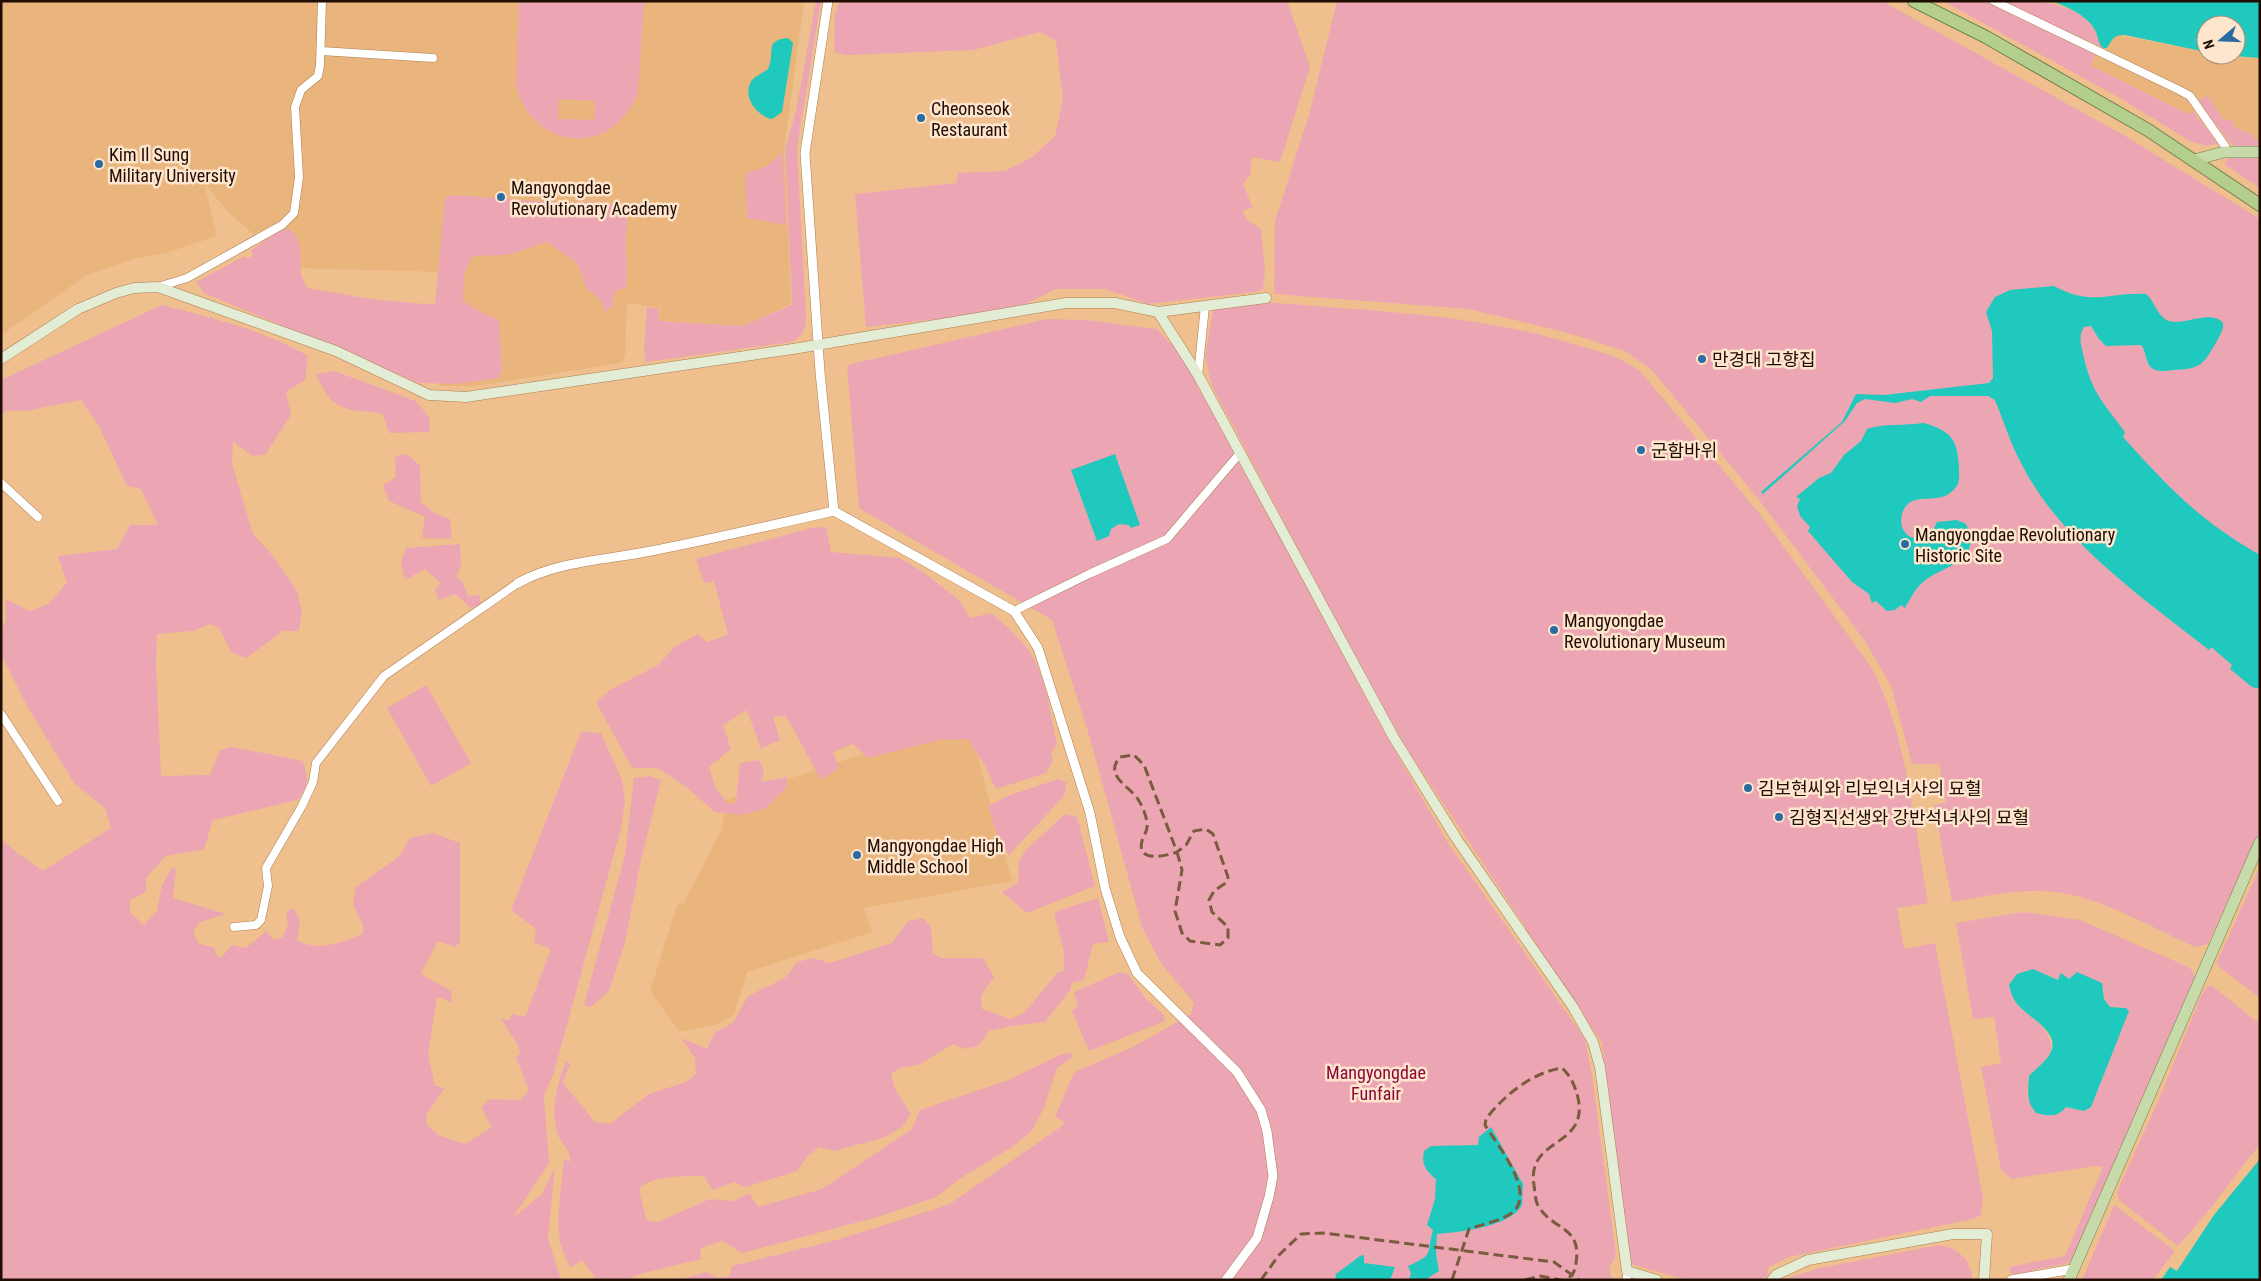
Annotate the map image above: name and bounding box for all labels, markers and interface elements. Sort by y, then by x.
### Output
north arrow [2196,15,2246,65]
text: N [2200,38,2218,51]
place label: Cheonseok Restaurant [931,98,1010,140]
marker: Cheonseok Restaurant [915,112,927,124]
place label: Kim Il Sung Military University [109,144,236,186]
marker: Kim Il Sung Military University [93,158,105,170]
place label: Mangyongdae Revolutionary Academy [511,177,678,219]
marker: Mangyongdae Revolutionary Academy [495,191,507,203]
place label: 만경대 고향집 [1712,349,1816,370]
marker: 만경대 고향집 [1696,353,1708,365]
place label: 군함바위 [1651,440,1717,461]
marker: 군함바위 [1635,444,1647,456]
place label: Mangyongdae Revolutionary Historic Site [1915,524,2116,566]
marker: Mangyongdae Revolutionary Historic Site [1899,538,1911,550]
place label: Mangyongdae Revolutionary Museum [1564,610,1726,652]
marker: Mangyongdae Revolutionary Museum [1548,624,1560,636]
place label: 김보현씨와 리보익녀사의 묘혈 [1758,778,1982,799]
marker: 김보현씨와 리보익녀사의 묘혈 [1742,782,1754,794]
place label: 김형직선생와 강반석녀사의 묘혈 [1789,807,2029,828]
marker: 김형직선생와 강반석녀사의 묘혈 [1773,811,1785,823]
place label: Mangyongdae High Middle School [867,835,1004,877]
marker: Mangyongdae High Middle School [851,849,863,861]
park label: Mangyongdae Funfair [1326,1062,1426,1104]

